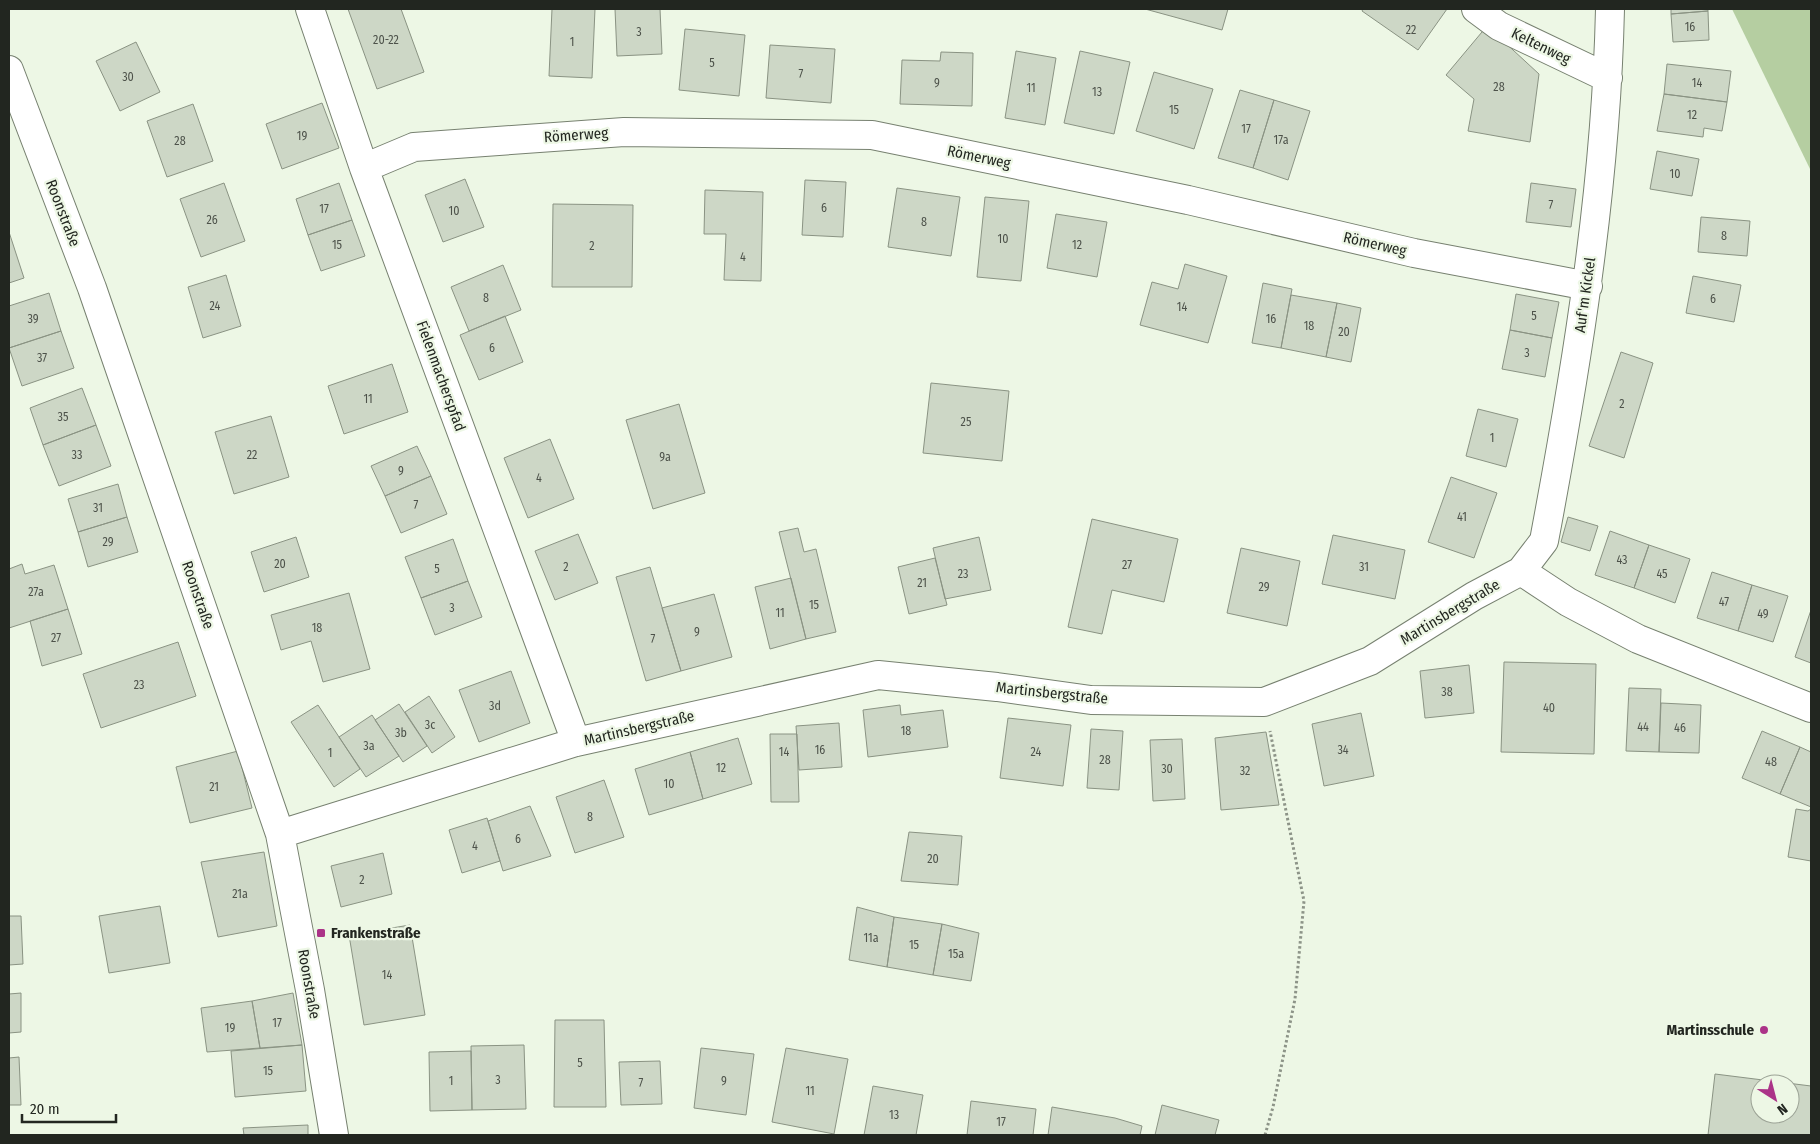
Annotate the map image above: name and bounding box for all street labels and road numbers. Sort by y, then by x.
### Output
street label: Keltenweg [1509,24,1573,68]
street label: Römerweg [543,124,609,146]
street label: Römerweg [946,142,1012,172]
street label: Roonstraße [42,177,84,249]
street label: Römerweg [1342,228,1408,260]
street label: Auf'm Kickel [1571,256,1599,334]
street label: Fielenmacherspfad [413,318,469,434]
street label: Roonstraße [178,559,218,631]
street label: Martinsbergstraße [1397,575,1503,649]
street label: Martinsbergstraße [995,678,1109,708]
street label: Martinsbergstraße [582,707,696,749]
street label: Roonstraße [294,948,324,1020]

